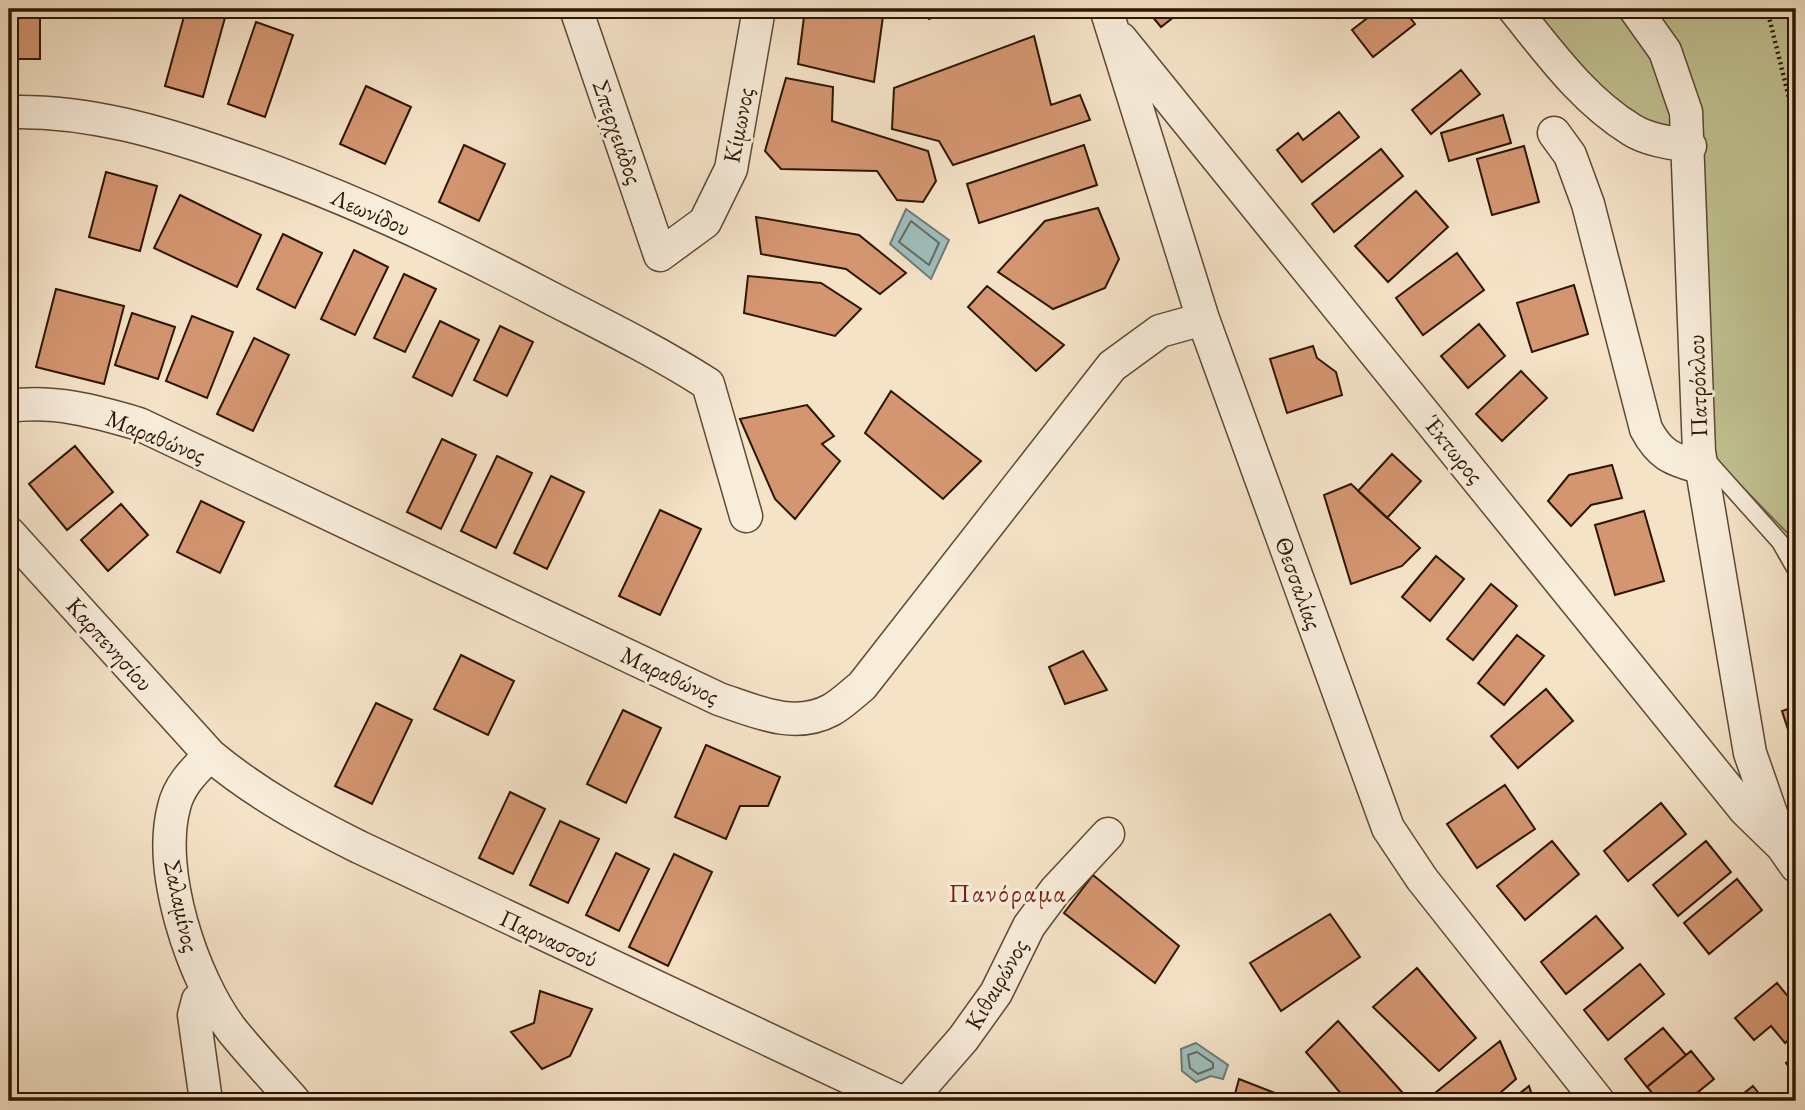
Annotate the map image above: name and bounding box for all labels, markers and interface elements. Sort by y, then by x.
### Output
street label: Σπερχειάδος [586,76,650,188]
street label: Κίμωνος [716,85,760,165]
street label: Λεωνίδου [326,180,415,243]
street label: Πατρόκλου [1680,334,1714,438]
street label: Μαραθώνος [102,402,210,470]
street label: Έκτωρος [1417,408,1491,490]
street label: Θεσσαλίας [1268,532,1330,634]
street label: Καρπενησίου [60,591,160,697]
street label: Μαραθώνος [616,639,724,711]
street label: Σαλαμίνος [157,857,207,955]
district label: Πανόραμα [949,876,1067,910]
street label: Παρνασσού [495,902,603,974]
street label: Κιθαιρώνος [958,933,1034,1035]

